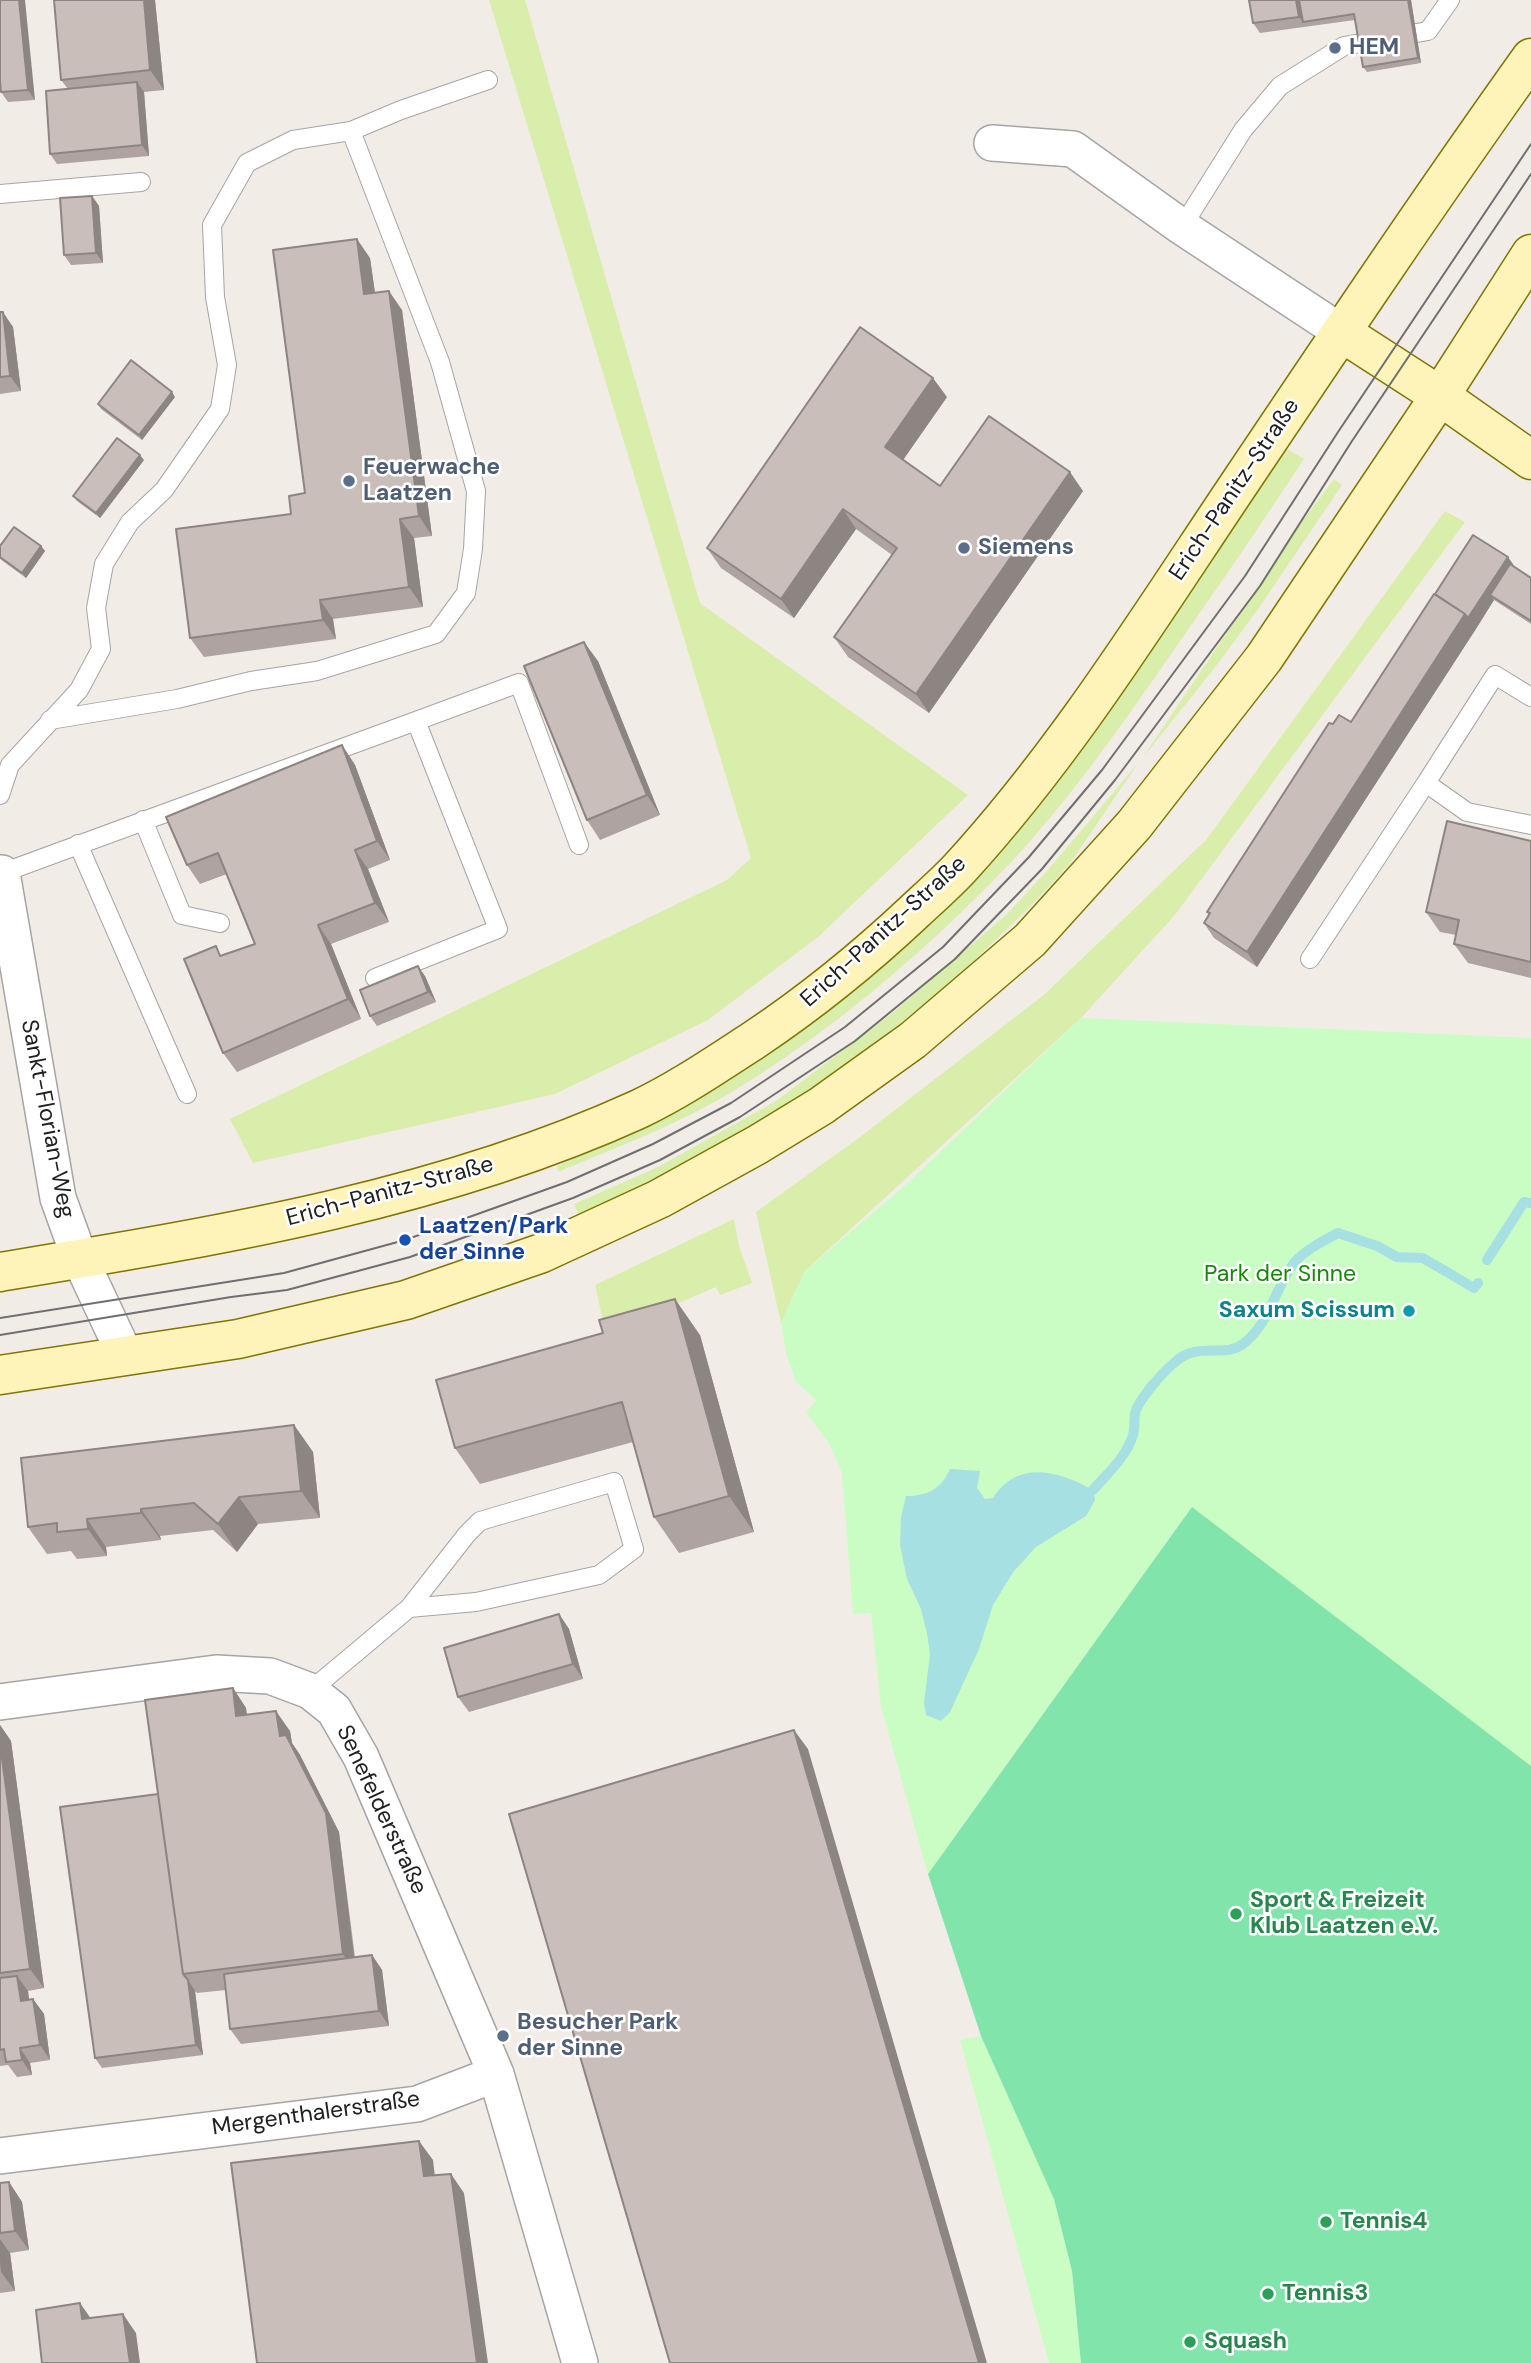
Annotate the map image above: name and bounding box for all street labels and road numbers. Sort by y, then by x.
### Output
street label: Erich-Panitz-Straße [1164,394,1306,586]
street label: Erich-Panitz-Straße [796,850,972,1014]
street label: Sankt-Florian-Weg [14,1018,80,1220]
street label: Erich-Panitz-Straße [283,1151,497,1233]
street label: Senefelderstraße [330,1721,432,1899]
street label: Mergenthalerstraße [210,2086,422,2142]

